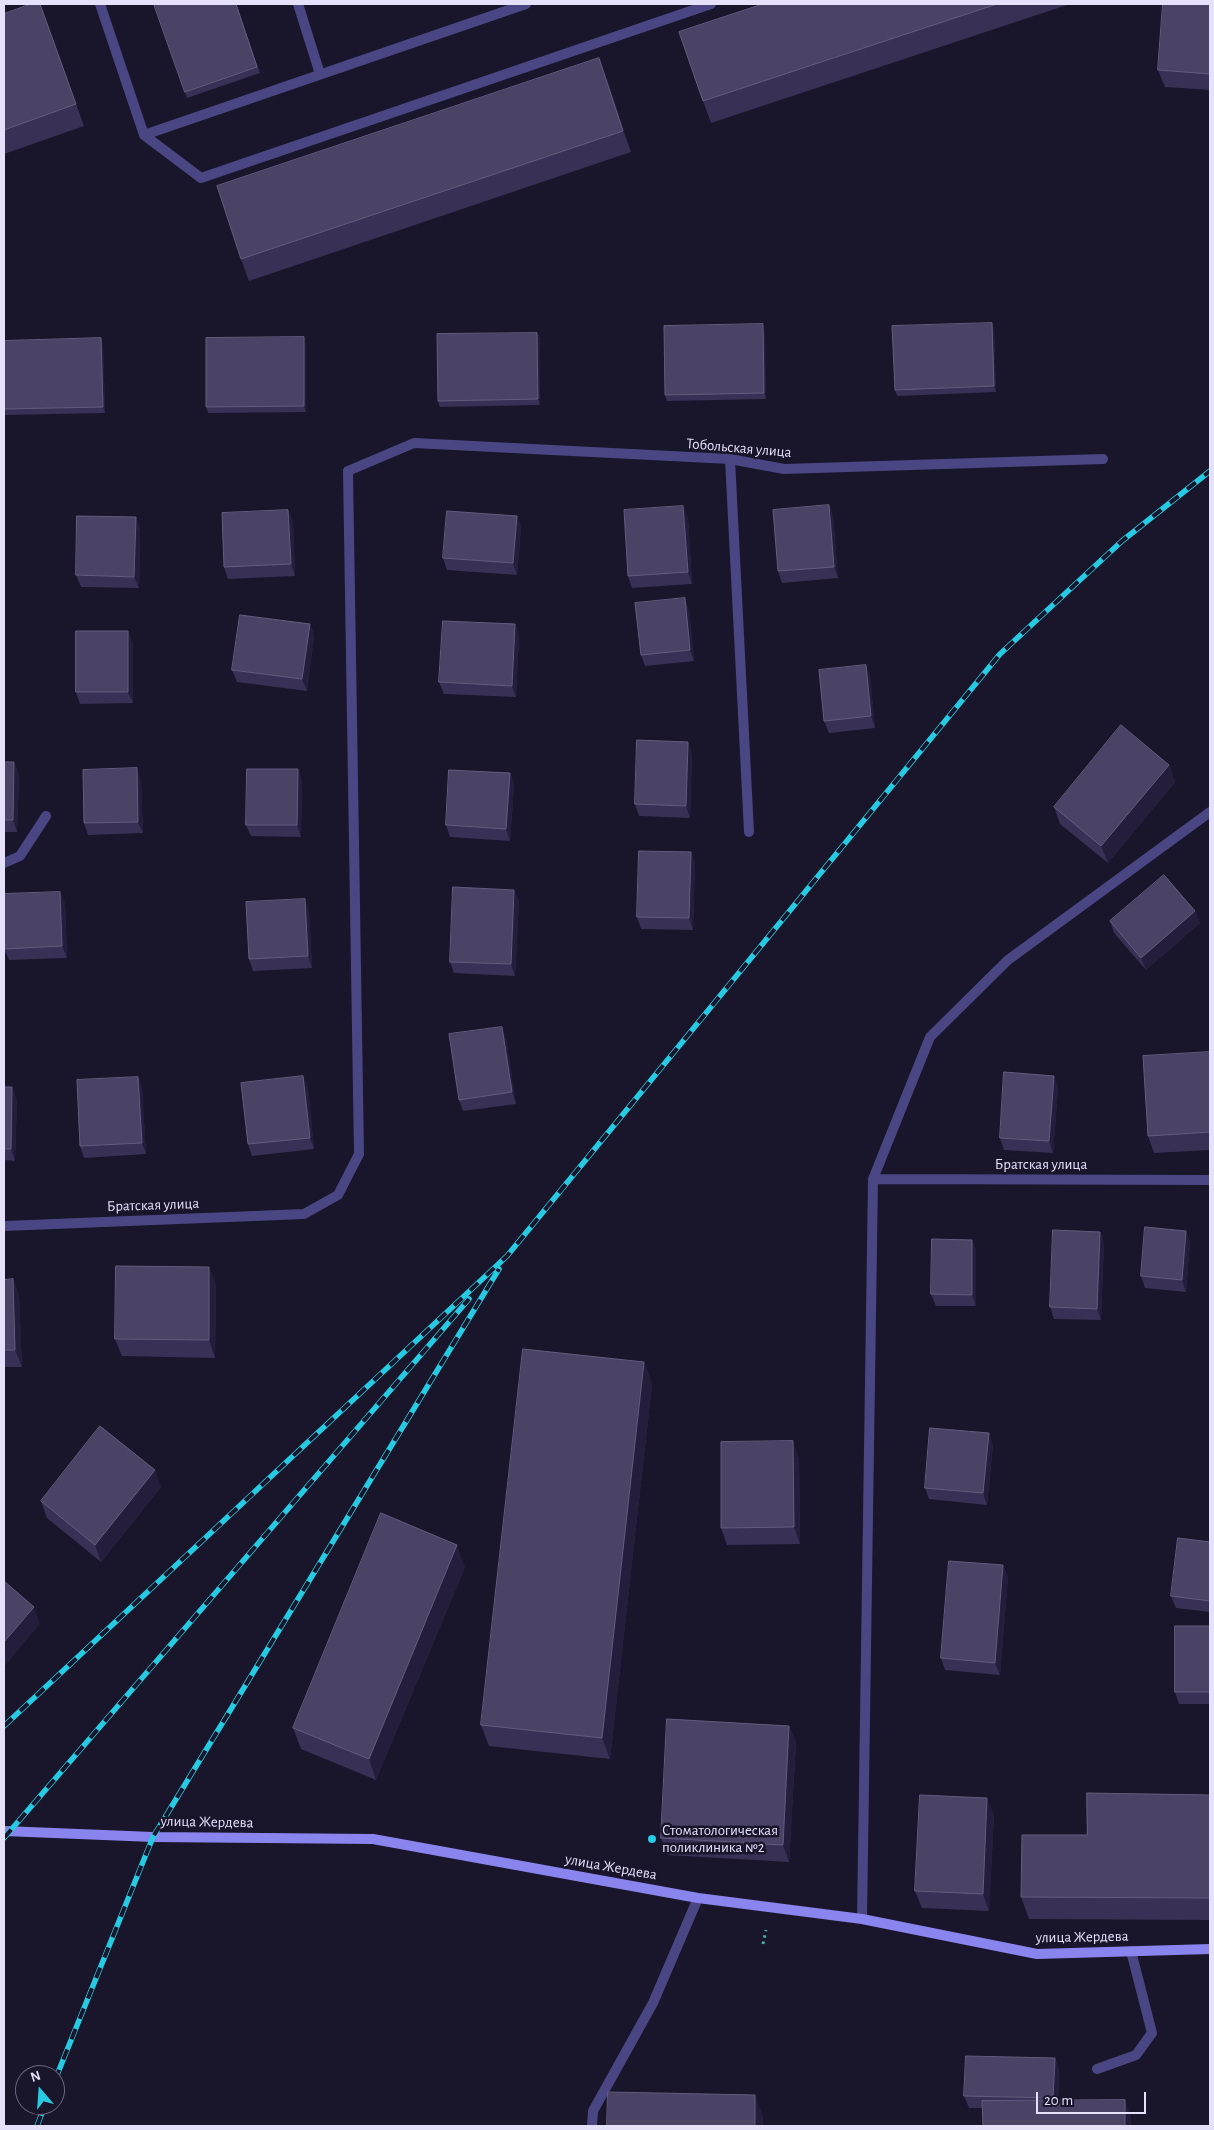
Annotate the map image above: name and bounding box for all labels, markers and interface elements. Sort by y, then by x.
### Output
street label: Тобольская улица [686,434,792,462]
street label: Братская улица [995,1155,1087,1173]
street label: Братская улица [106,1194,200,1216]
street label: улица Жердева [160,1812,254,1832]
place label: Стоматологическая поликлиника №2 [662,1821,778,1856]
marker: Стоматологическая поликлиника №2 [646,1833,658,1845]
street label: улица Жердева [564,1850,658,1884]
street label: улица Жердева [1035,1927,1129,1947]
north arrow [15,2065,65,2115]
text: N [29,2069,42,2085]
scale bar [1039,2082,1149,2114]
text: 20 m [1044,2093,1073,2108]

